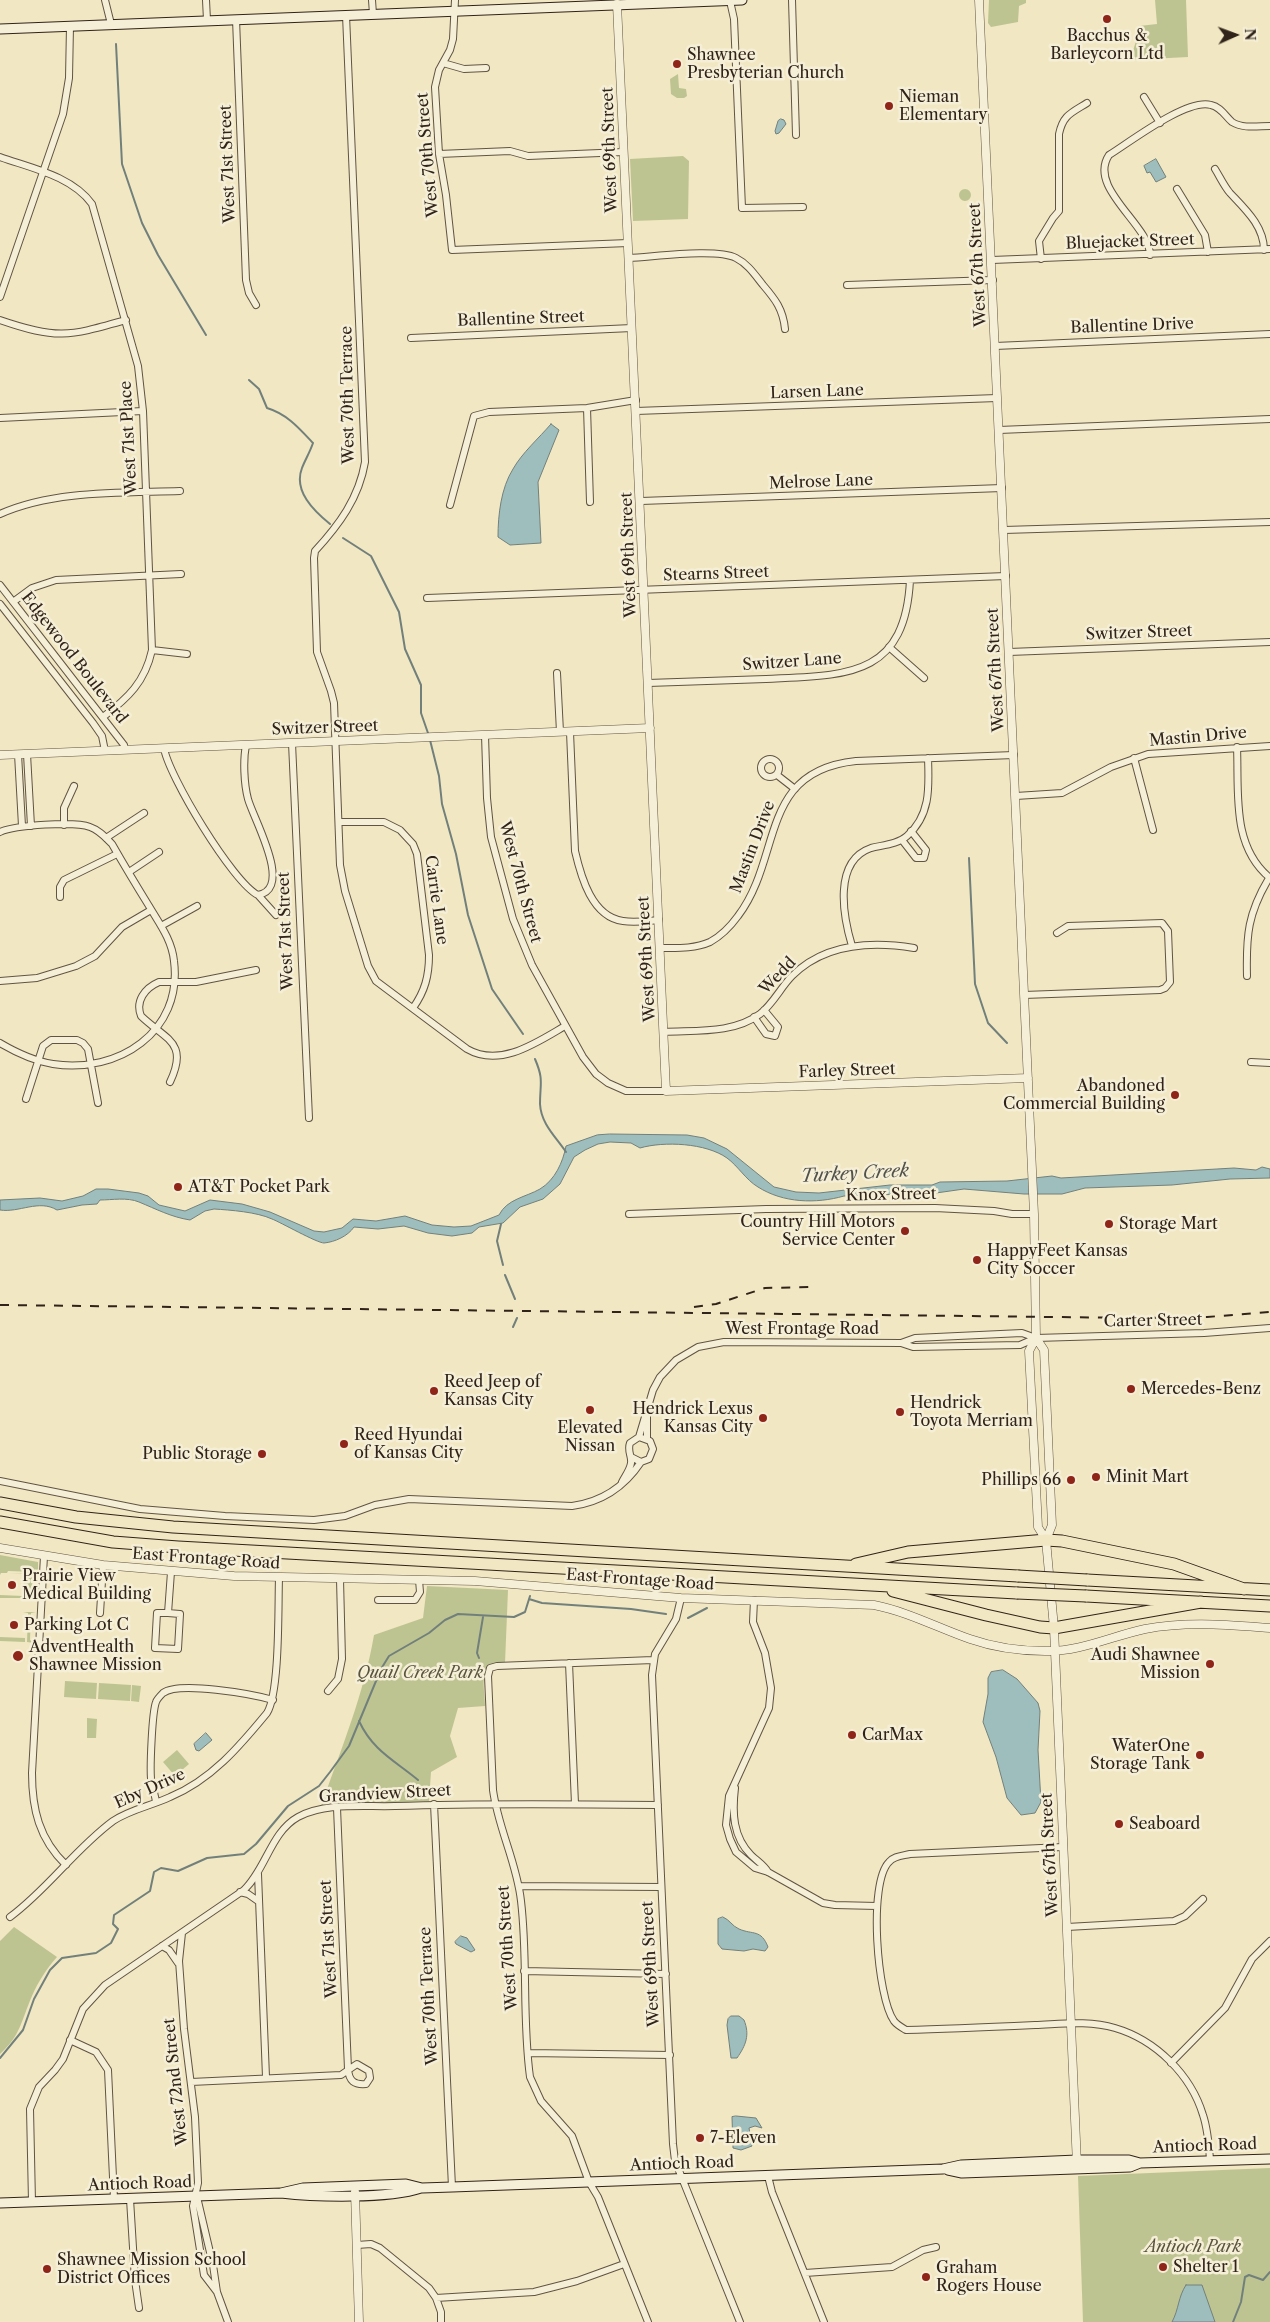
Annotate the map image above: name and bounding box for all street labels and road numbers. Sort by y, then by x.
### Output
street label: West 69th Street [598,87,622,213]
street label: West 70th Street [413,92,443,218]
street label: West 71st Street [216,104,240,224]
street label: West 67th Street [965,202,991,328]
street label: Bluejacket Street [1065,230,1195,254]
street label: Ballentine Street [457,307,585,331]
street label: Ballentine Drive [1070,314,1194,338]
street label: West 70th Terrace [337,326,359,464]
street label: West 71st Place [116,380,142,496]
street label: Larsen Lane [770,381,864,403]
street label: Melrose Lane [769,471,873,493]
street label: West 69th Street [617,492,641,618]
street label: Stearns Street [663,563,769,585]
street label: Edgewood Boulevard [17,588,131,728]
street label: West 67th Street [983,607,1009,733]
street label: Switzer Street [1085,622,1193,644]
street label: Switzer Lane [742,649,842,675]
street label: Switzer Street [271,717,379,739]
street label: Mastin Drive [1148,723,1248,751]
street label: Mastin Drive [727,798,779,896]
street label: West 70th Street [495,819,545,945]
street label: Carrie Lane [420,854,452,946]
street label: West 71st Street [274,871,298,991]
street label: West 69th Street [634,896,660,1022]
street label: Wedd [756,953,800,999]
street label: Farley Street [798,1060,896,1082]
street label: Knox Street [845,1185,937,1205]
street label: Carter Street [1104,1311,1202,1331]
street label: West Frontage Road [725,1319,879,1339]
street label: East Frontage Road [131,1544,281,1574]
street label: East Frontage Road [565,1565,715,1595]
street label: Eby Drive [112,1765,188,1813]
street label: Grandview Street [318,1781,452,1807]
street label: West 67th Street [1037,1792,1063,1918]
street label: West 71st Street [316,1879,342,1999]
street label: West 70th Street [494,1885,522,2011]
street label: West 69th Street [638,1901,664,2027]
street label: West 70th Terrace [416,1926,442,2066]
street label: West 72nd Street [160,2017,192,2147]
street label: Antioch Road [1152,2135,1258,2157]
street label: Antioch Road [629,2153,735,2175]
street label: Antioch Road [87,2173,193,2195]

